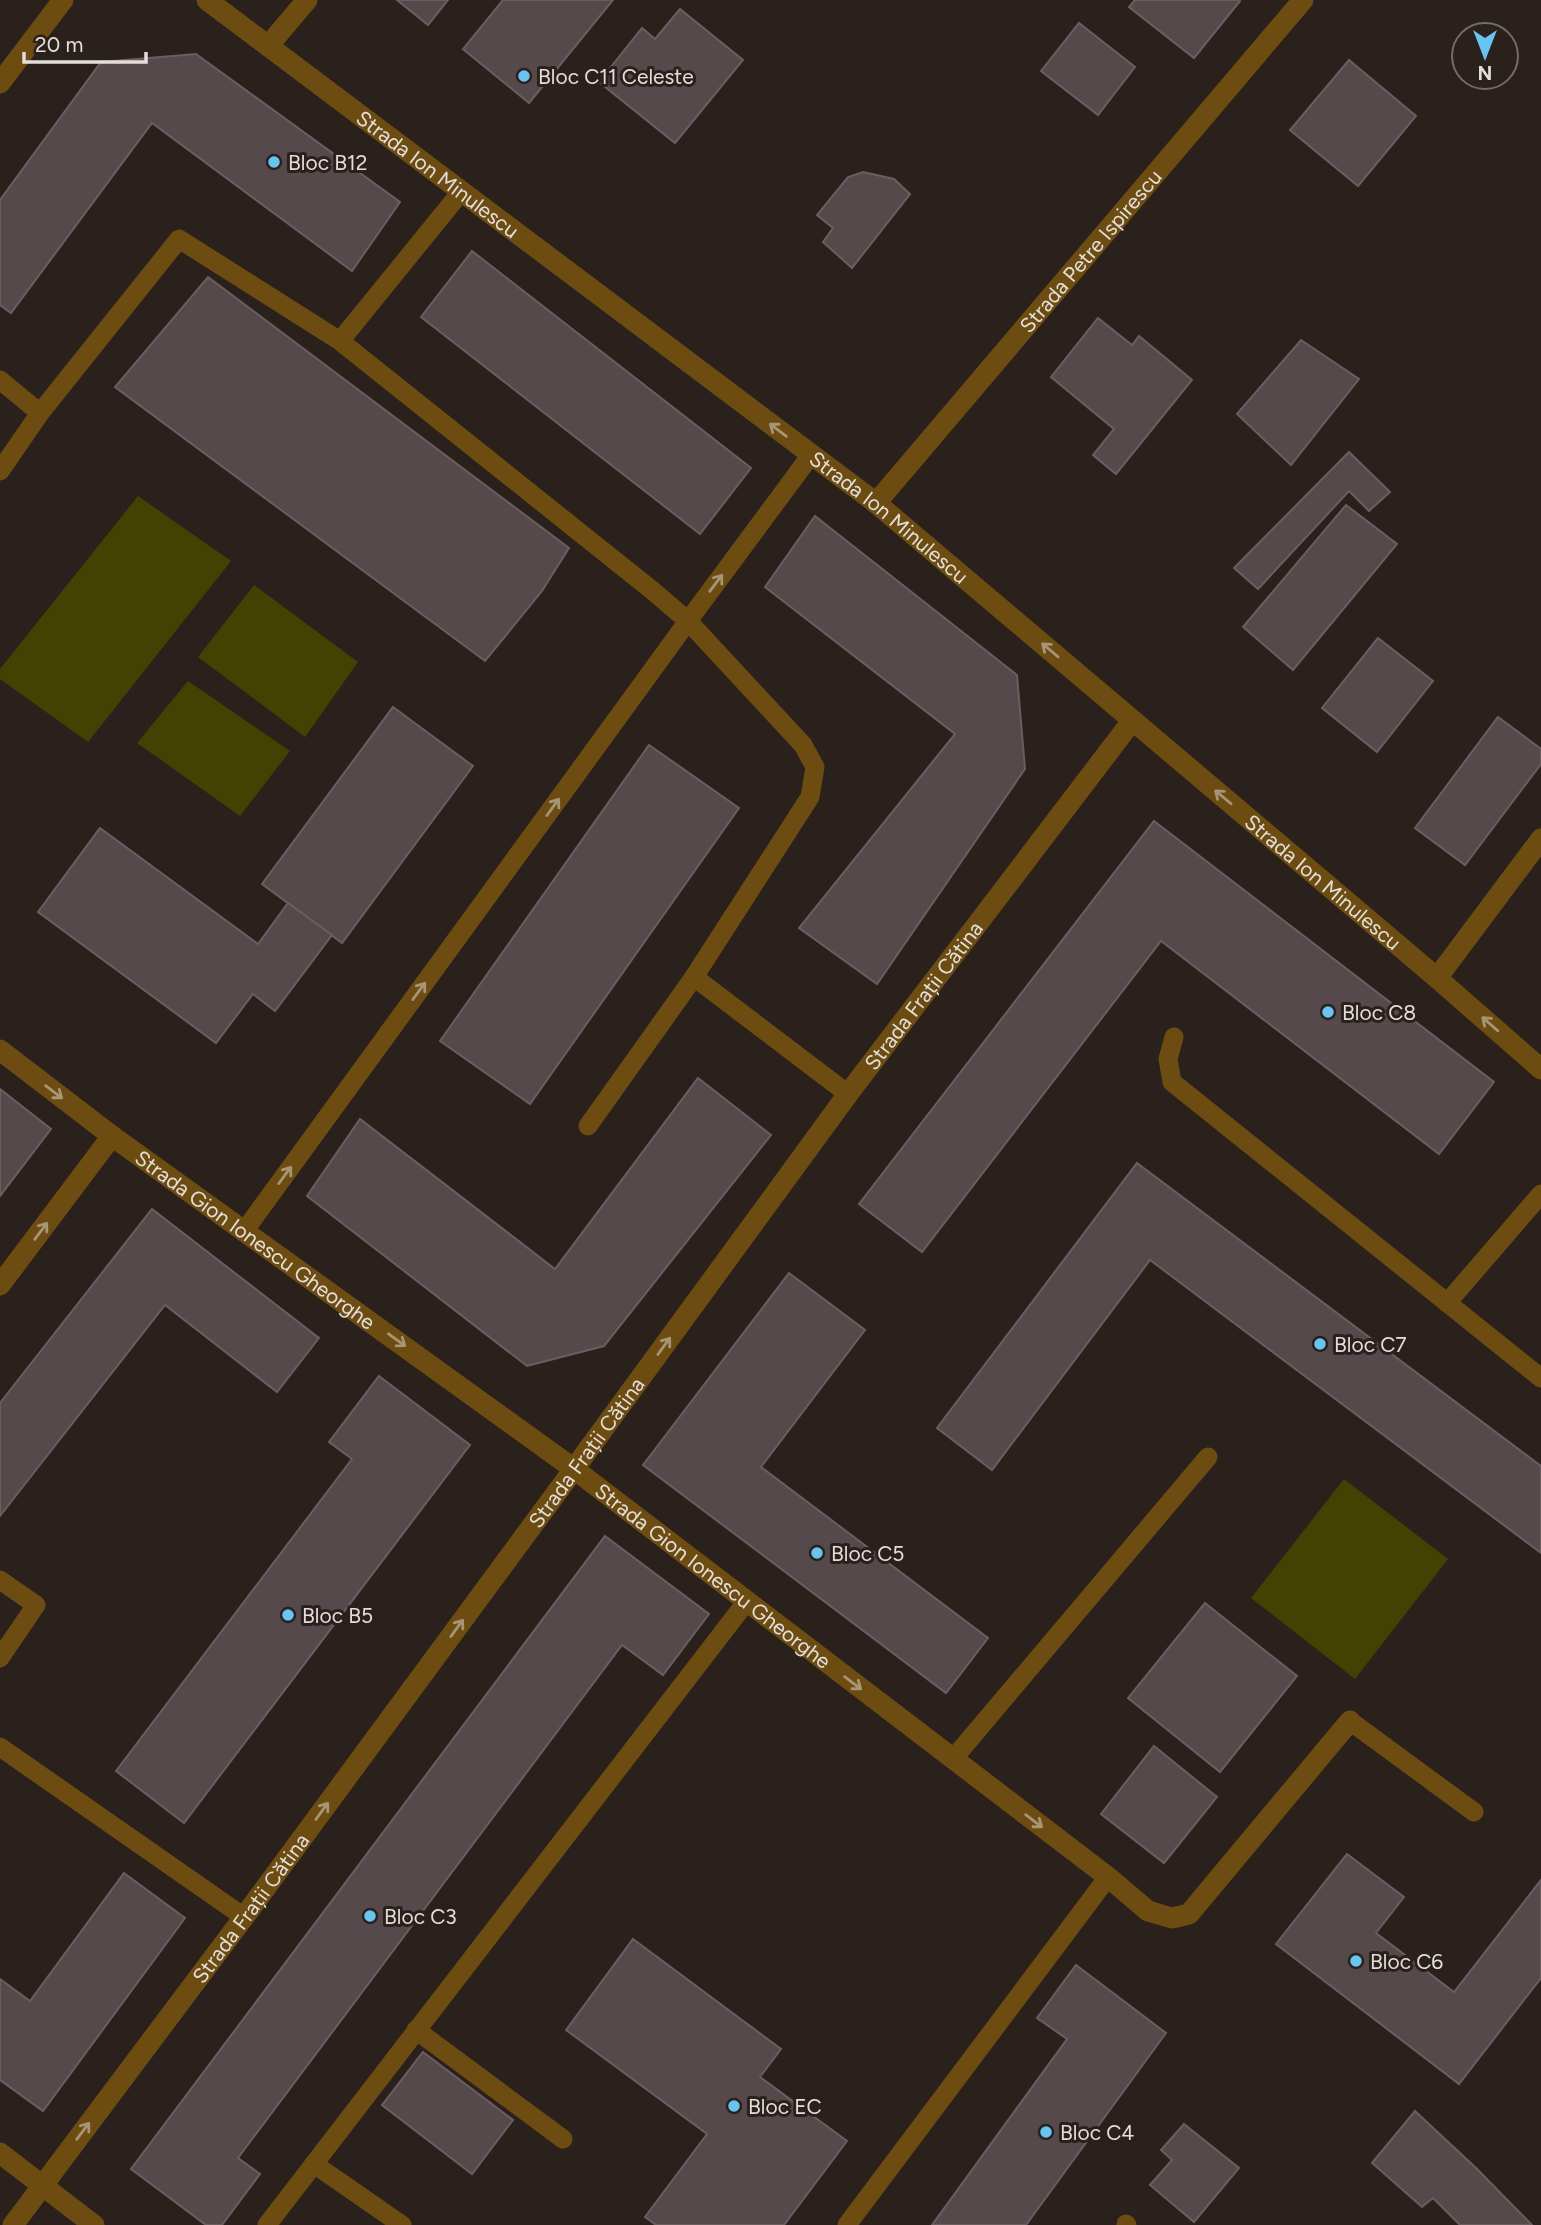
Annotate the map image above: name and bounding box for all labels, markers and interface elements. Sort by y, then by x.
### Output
scale bar [24,21,147,65]
north arrow [1450,21,1520,91]
text: 20 m [35,32,83,57]
text: N [1478,61,1492,84]
place label: Bloc C11 Celeste [538,64,694,89]
marker: Bloc C11 Celeste [516,68,532,84]
street label: Strada Ion Minulescu [352,105,524,243]
place label: Bloc B12 [288,150,367,175]
marker: Bloc B12 [266,154,282,170]
street label: Strada Petre Ispirescu [1014,164,1166,337]
one-way arrow [769,422,788,437]
street label: Strada Ion Minulescu [805,445,974,588]
one-way arrow [708,575,723,593]
one-way arrow [1041,642,1059,658]
one-way arrow [1215,790,1233,805]
one-way arrow [545,798,560,817]
street label: Strada Ion Minulescu [1240,809,1406,955]
street label: Strada Frații Cătina [859,916,988,1074]
one-way arrow [411,981,426,1000]
place label: Bloc C8 [1342,1000,1416,1025]
marker: Bloc C8 [1320,1004,1336,1020]
one-way arrow [1481,1016,1499,1032]
one-way arrow [45,1084,63,1099]
street label: Strada Gion Ionescu Gheorghe [130,1144,380,1334]
one-way arrow [277,1165,292,1184]
one-way arrow [34,1222,48,1241]
place label: Bloc C7 [1334,1332,1407,1357]
one-way arrow [387,1333,406,1347]
marker: Bloc C7 [1312,1336,1328,1352]
one-way arrow [657,1337,671,1356]
street label: Strada Frații Cătina [523,1372,649,1532]
street label: Strada Gion Ionescu Gheorghe [590,1477,836,1673]
place label: Bloc C5 [831,1541,904,1566]
marker: Bloc C5 [809,1545,825,1561]
place label: Bloc B5 [302,1603,373,1628]
marker: Bloc B5 [280,1607,296,1623]
one-way arrow [449,1619,464,1638]
one-way arrow [844,1675,862,1690]
one-way arrow [314,1803,329,1821]
one-way arrow [1024,1813,1043,1828]
street label: Strada Frații Cătina [187,1828,314,1988]
place label: Bloc C3 [384,1904,457,1929]
marker: Bloc C3 [362,1908,378,1924]
place label: Bloc C6 [1370,1949,1443,1974]
marker: Bloc C6 [1348,1953,1364,1969]
place label: Bloc EC [748,2094,822,2119]
marker: Bloc EC [726,2098,742,2114]
place label: Bloc C4 [1060,2120,1134,2145]
one-way arrow [75,2122,90,2141]
marker: Bloc C4 [1038,2124,1054,2140]

